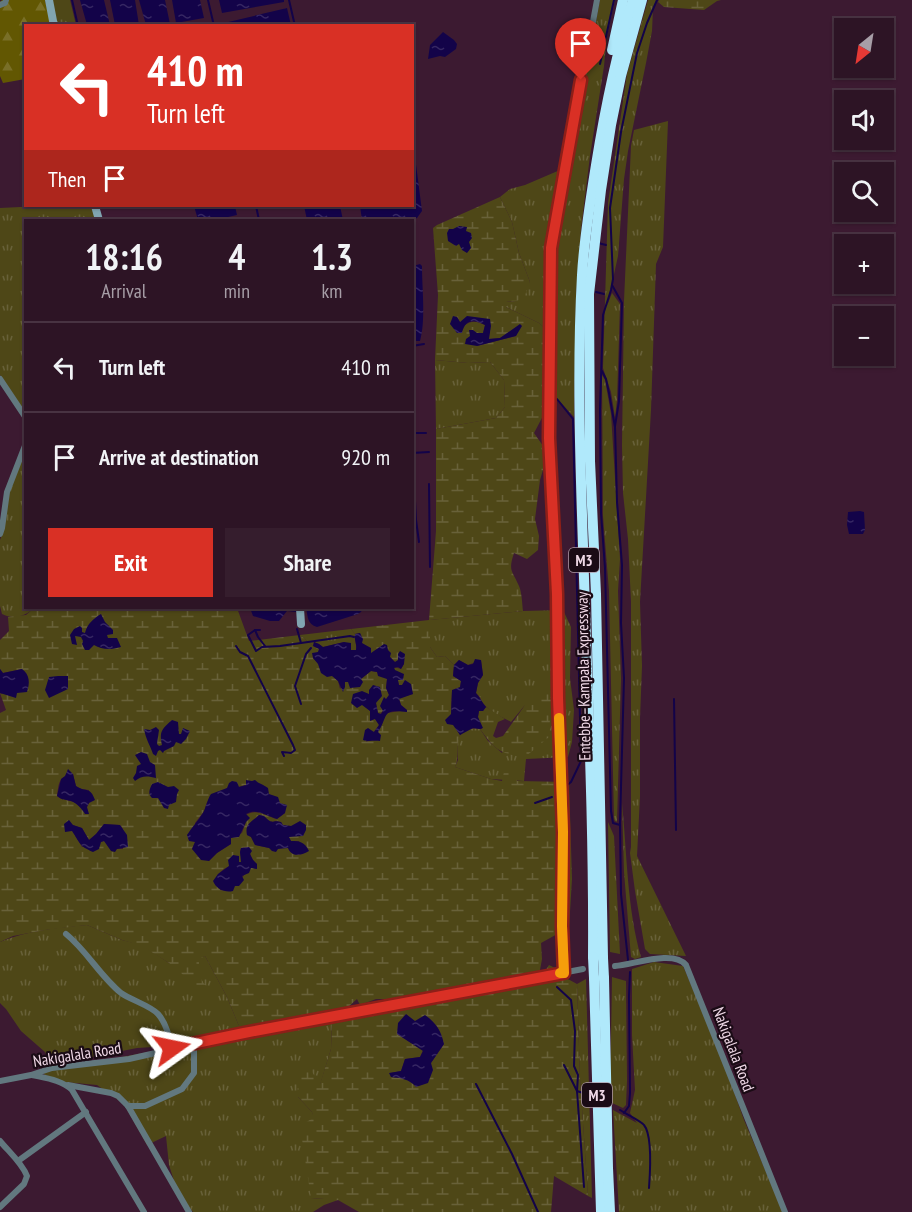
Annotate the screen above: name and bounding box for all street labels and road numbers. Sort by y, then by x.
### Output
road number: M3 [569,548,599,572]
street label: Entebbe–Kampala Expressway [572,591,594,761]
street label: Nakigalala Road [709,1004,759,1094]
street label: Nakigalala Road [32,1037,123,1071]
road number: M3 [582,1083,612,1107]

